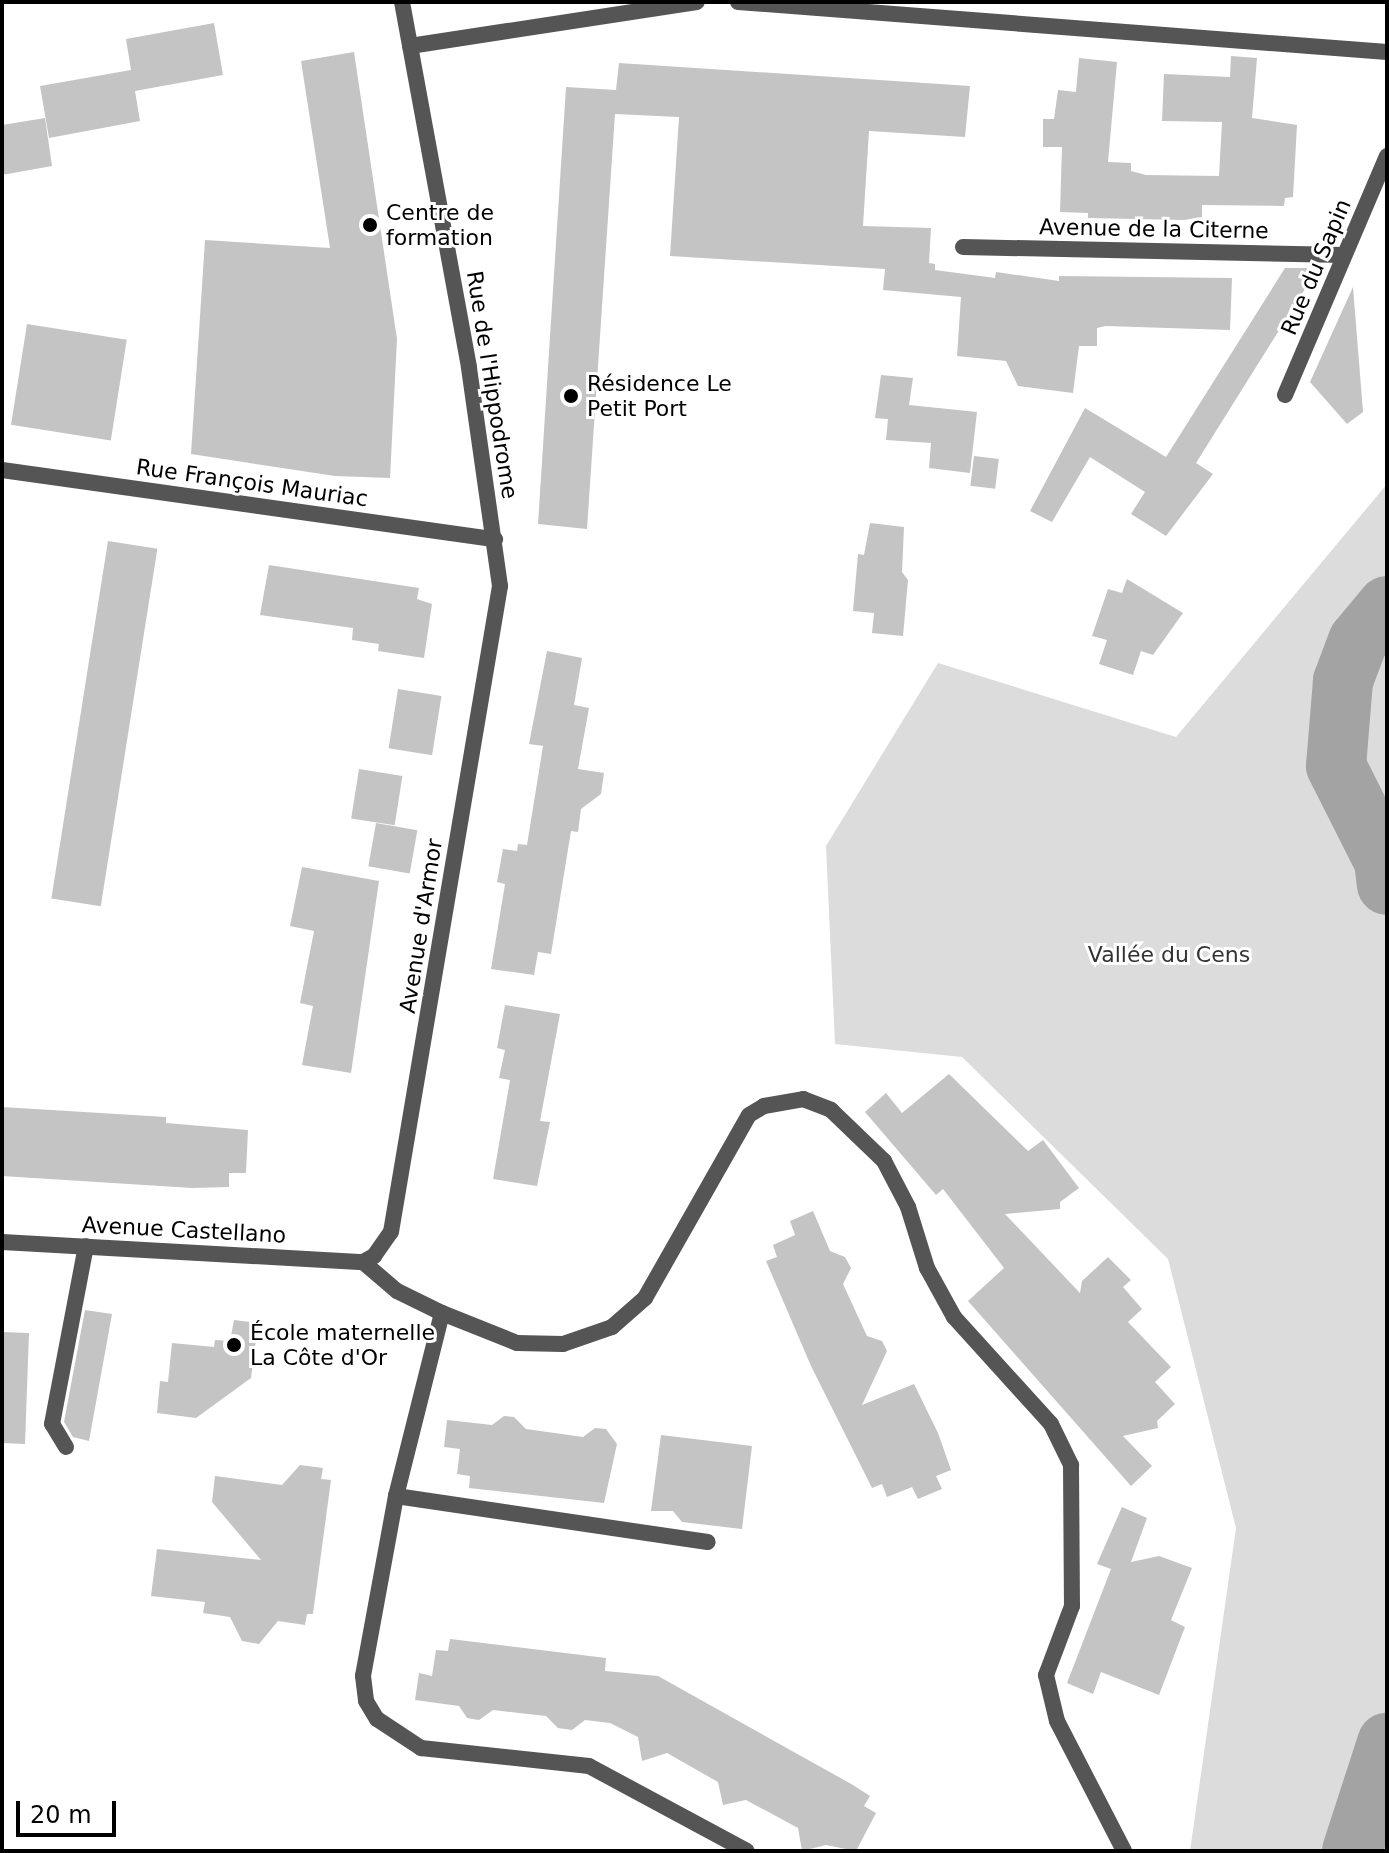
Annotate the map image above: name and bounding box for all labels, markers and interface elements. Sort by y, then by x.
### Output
street label: Rue du Sapin [1275,195,1357,339]
place label: Centre de formation [386,199,494,250]
street label: Avenue de la Citerne [1039,214,1269,244]
marker: Centre de formation [361,216,379,234]
street label: Rue de l'Hippodrome [461,269,523,501]
place label: Résidence Le Petit Port [587,370,732,422]
marker: Résidence Le Petit Port [562,387,580,405]
street label: Rue François Mauriac [135,454,369,512]
street label: Avenue d'Armor [394,837,448,1015]
park label: Vallée du Cens [1088,942,1250,968]
street label: Avenue Castellano [81,1211,287,1249]
place label: École maternelle La Côte d'Or [250,1319,435,1370]
marker: École maternelle La Côte d'Or [225,1336,243,1354]
scale bar [20,1785,120,1835]
text: 20 m [30,1801,92,1829]

